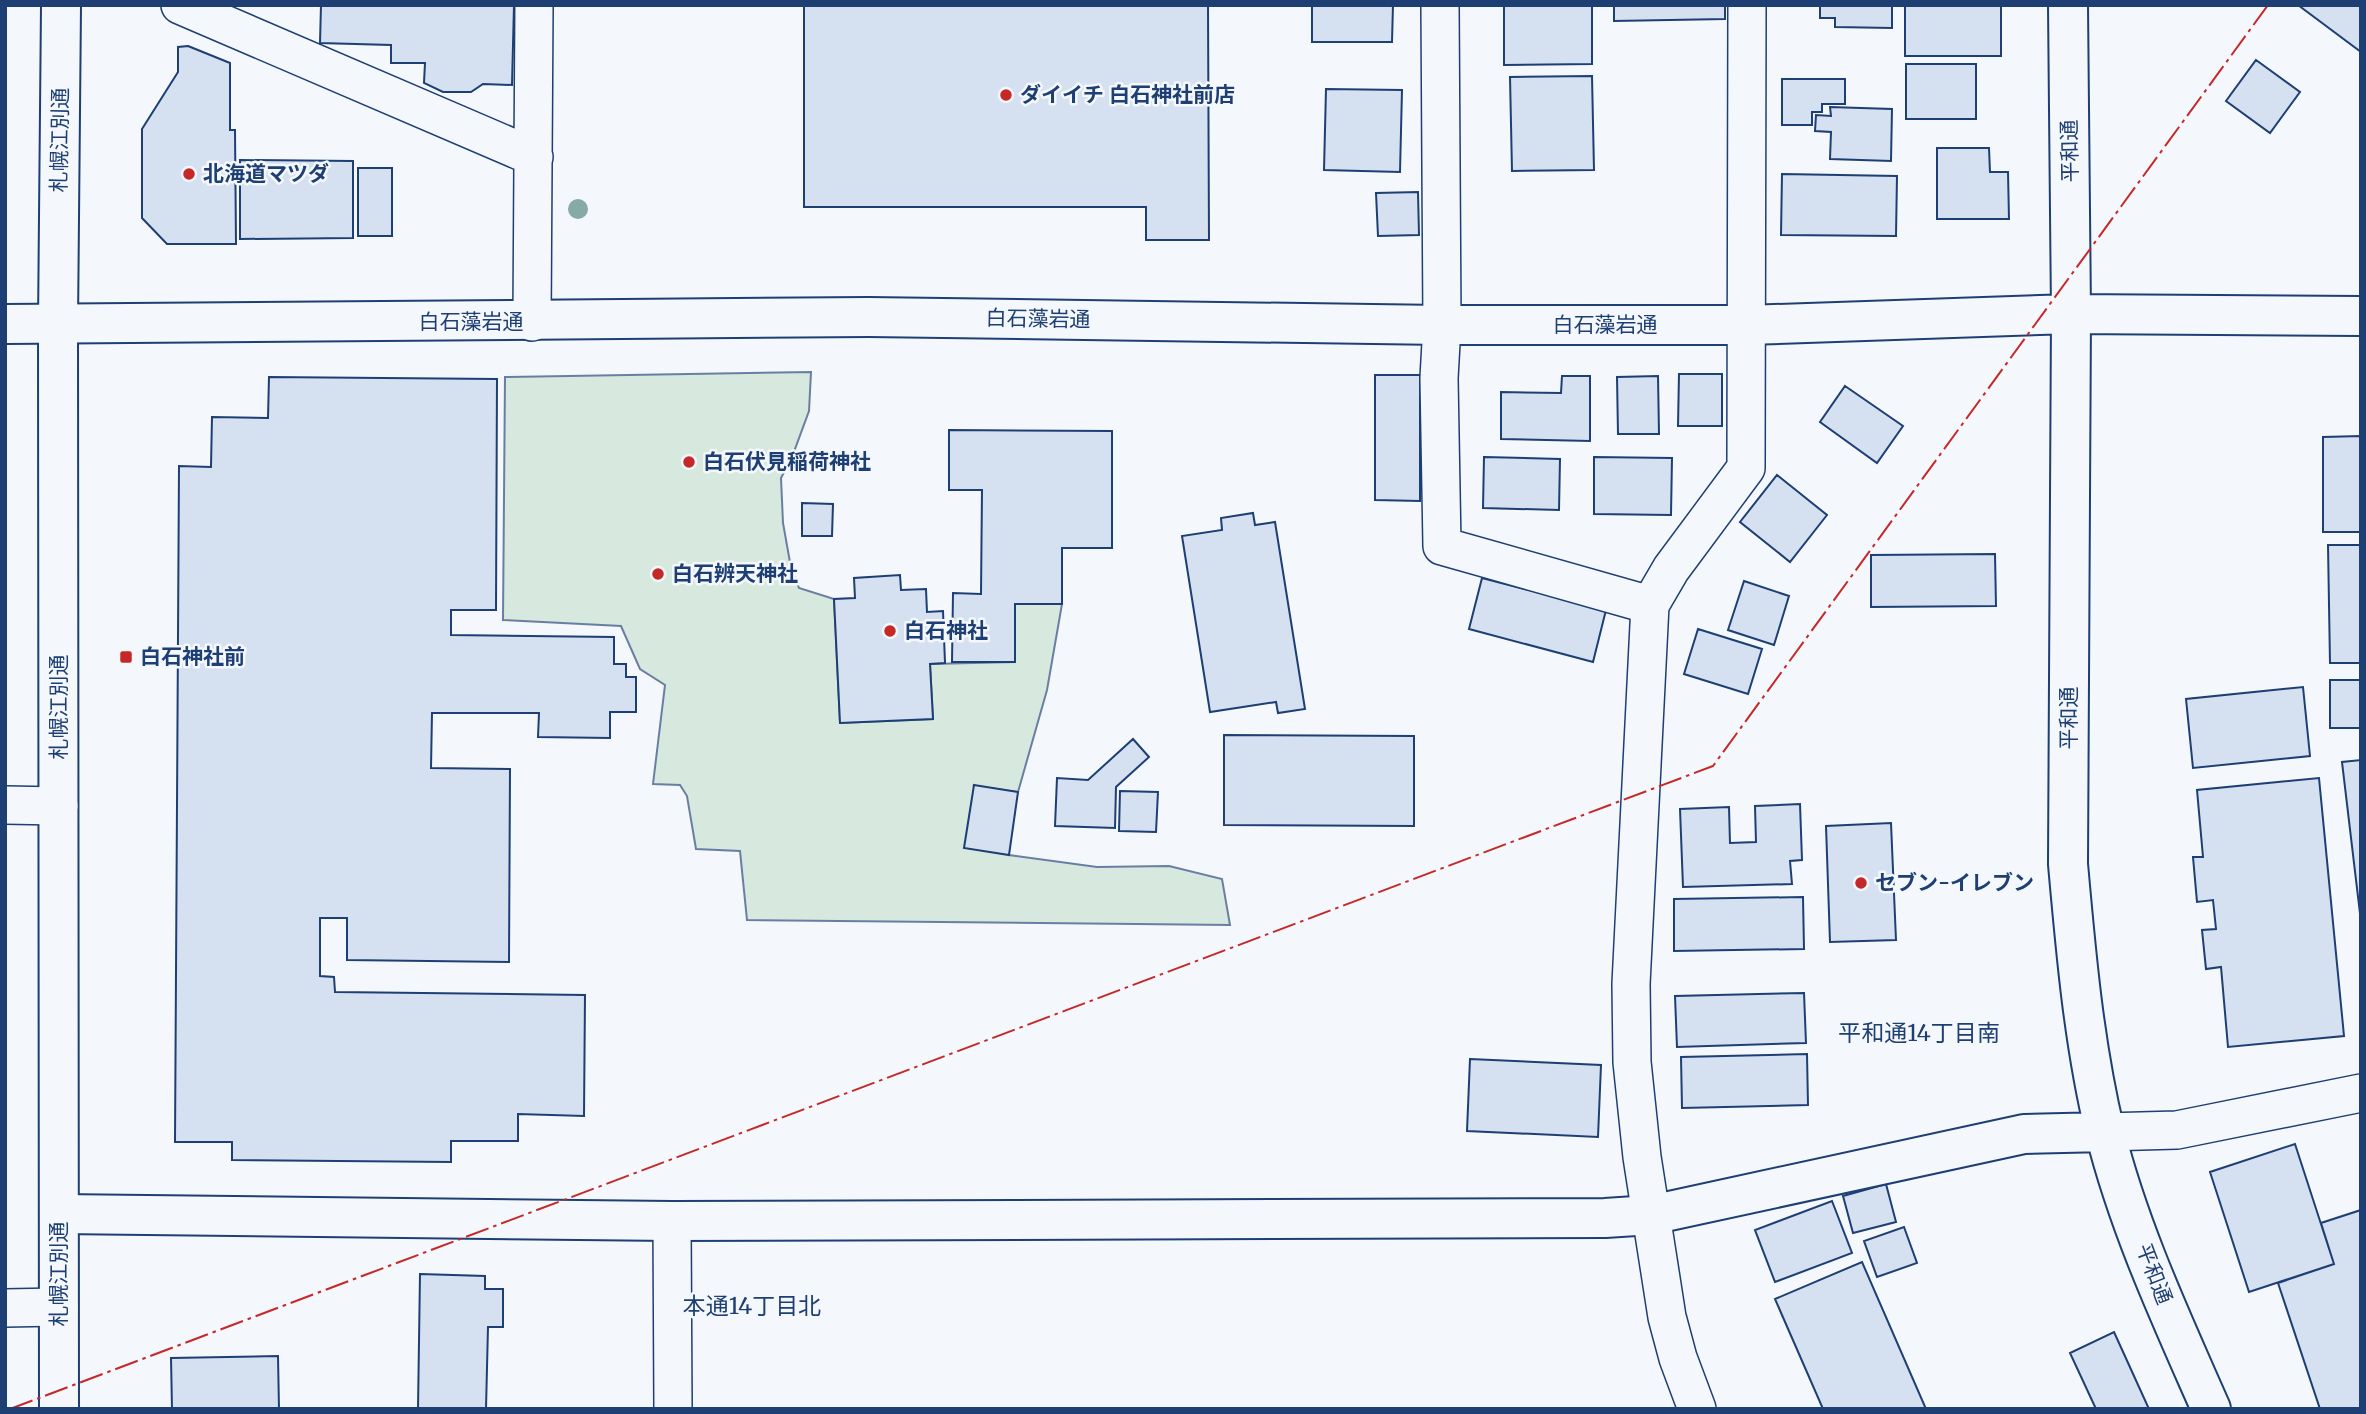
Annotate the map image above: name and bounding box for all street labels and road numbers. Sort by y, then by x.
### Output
street label: 札幌江別通 [45,87,74,193]
street label: 平和通 [2055,119,2084,183]
street label: 白石藻岩通 [985,304,1091,333]
street label: 白石藻岩通 [419,308,524,335]
street label: 白石藻岩通 [1553,311,1658,338]
street label: 札幌江別通 [45,655,72,760]
street label: 平和通 [2055,687,2082,750]
street label: 札幌江別通 [45,1222,72,1327]
street label: 平和通 [2131,1240,2178,1308]

